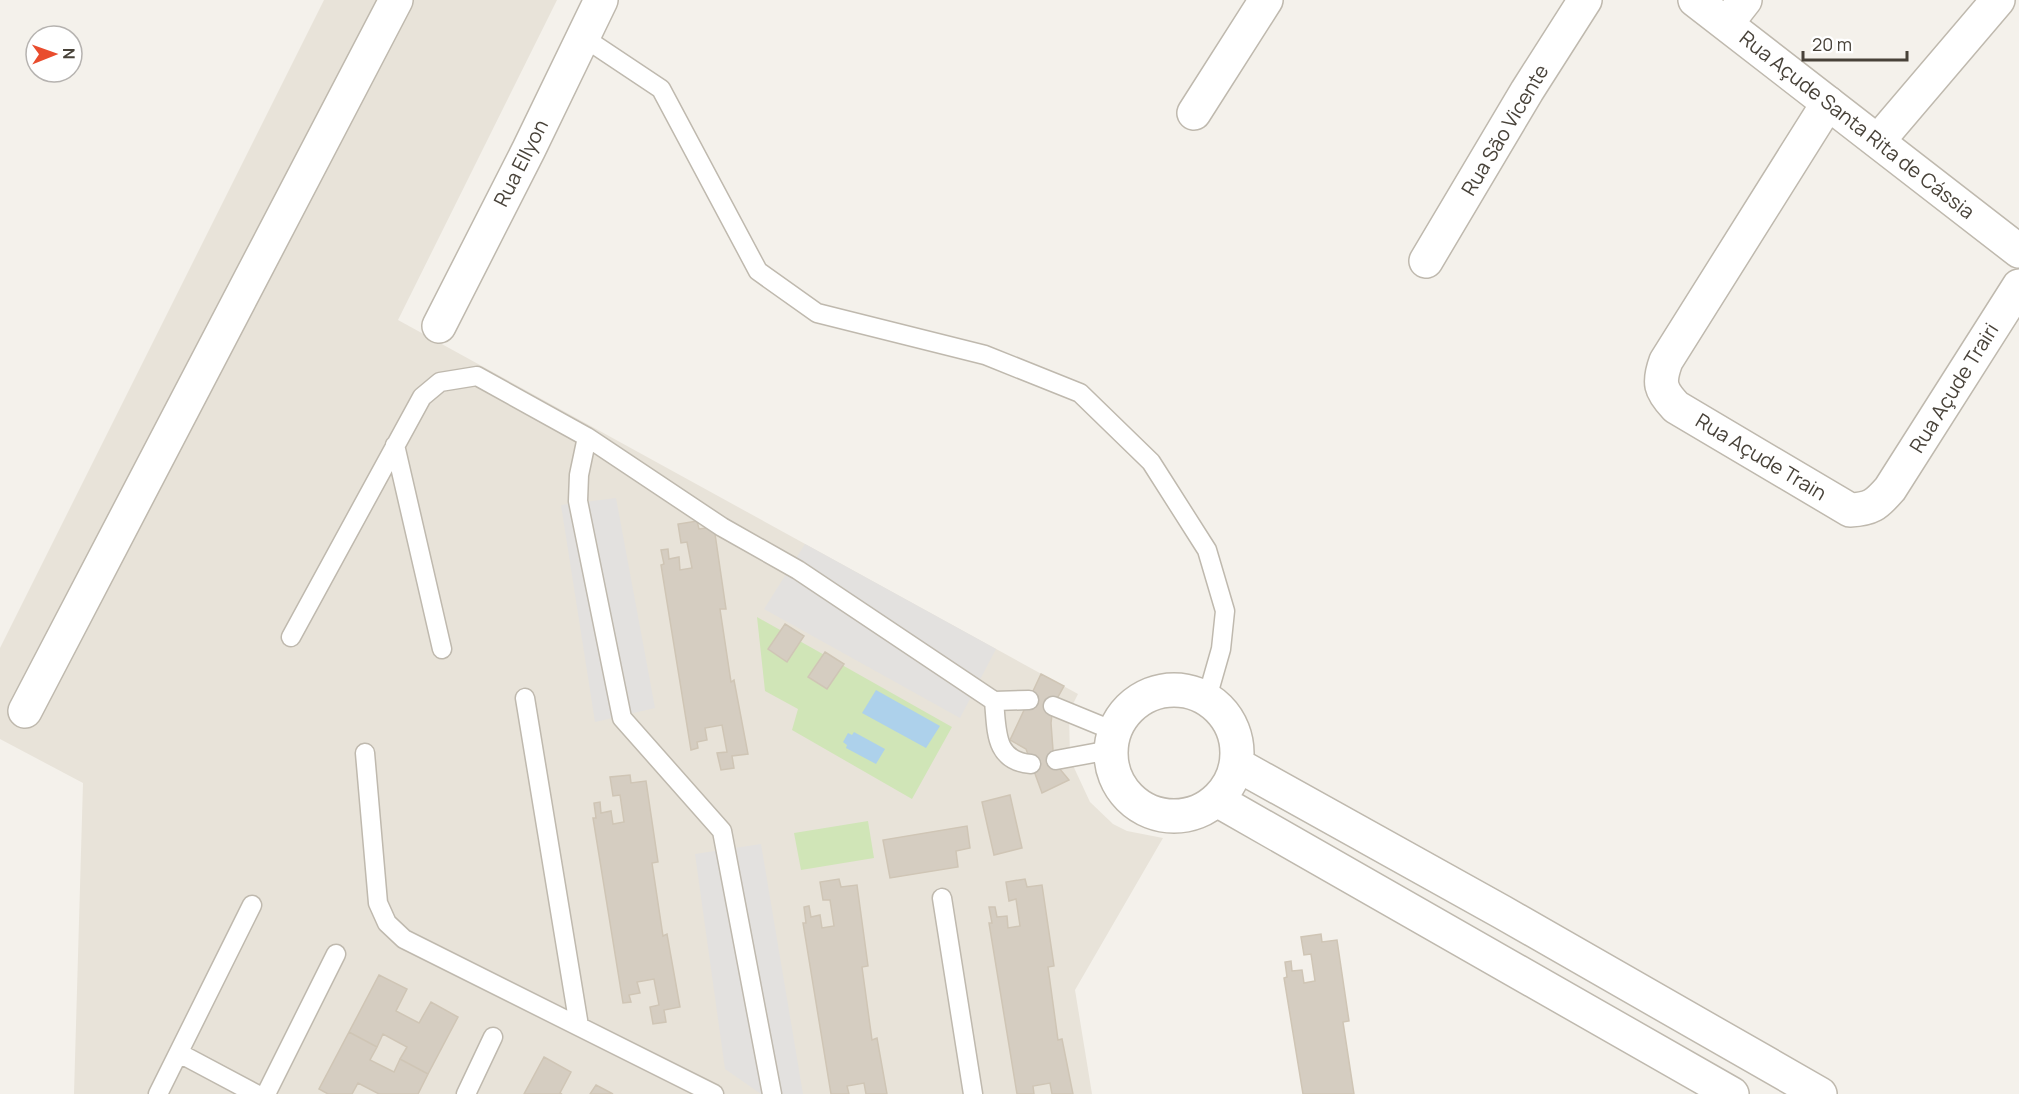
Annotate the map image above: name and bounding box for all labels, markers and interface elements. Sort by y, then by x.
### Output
north arrow [24,24,84,84]
street label: Rua Açude Santa Rita de Cássia [1734,24,1980,225]
scale bar [1803,24,1906,62]
text: 20 m [1812,32,1852,56]
text: N [58,48,80,60]
street label: Rua São Vicente [1455,59,1554,200]
street label: Rua Ellyon [487,115,554,211]
street label: Rua Açude Trairi [1903,318,2004,458]
street label: Rua Açude Train [1691,407,1832,506]

